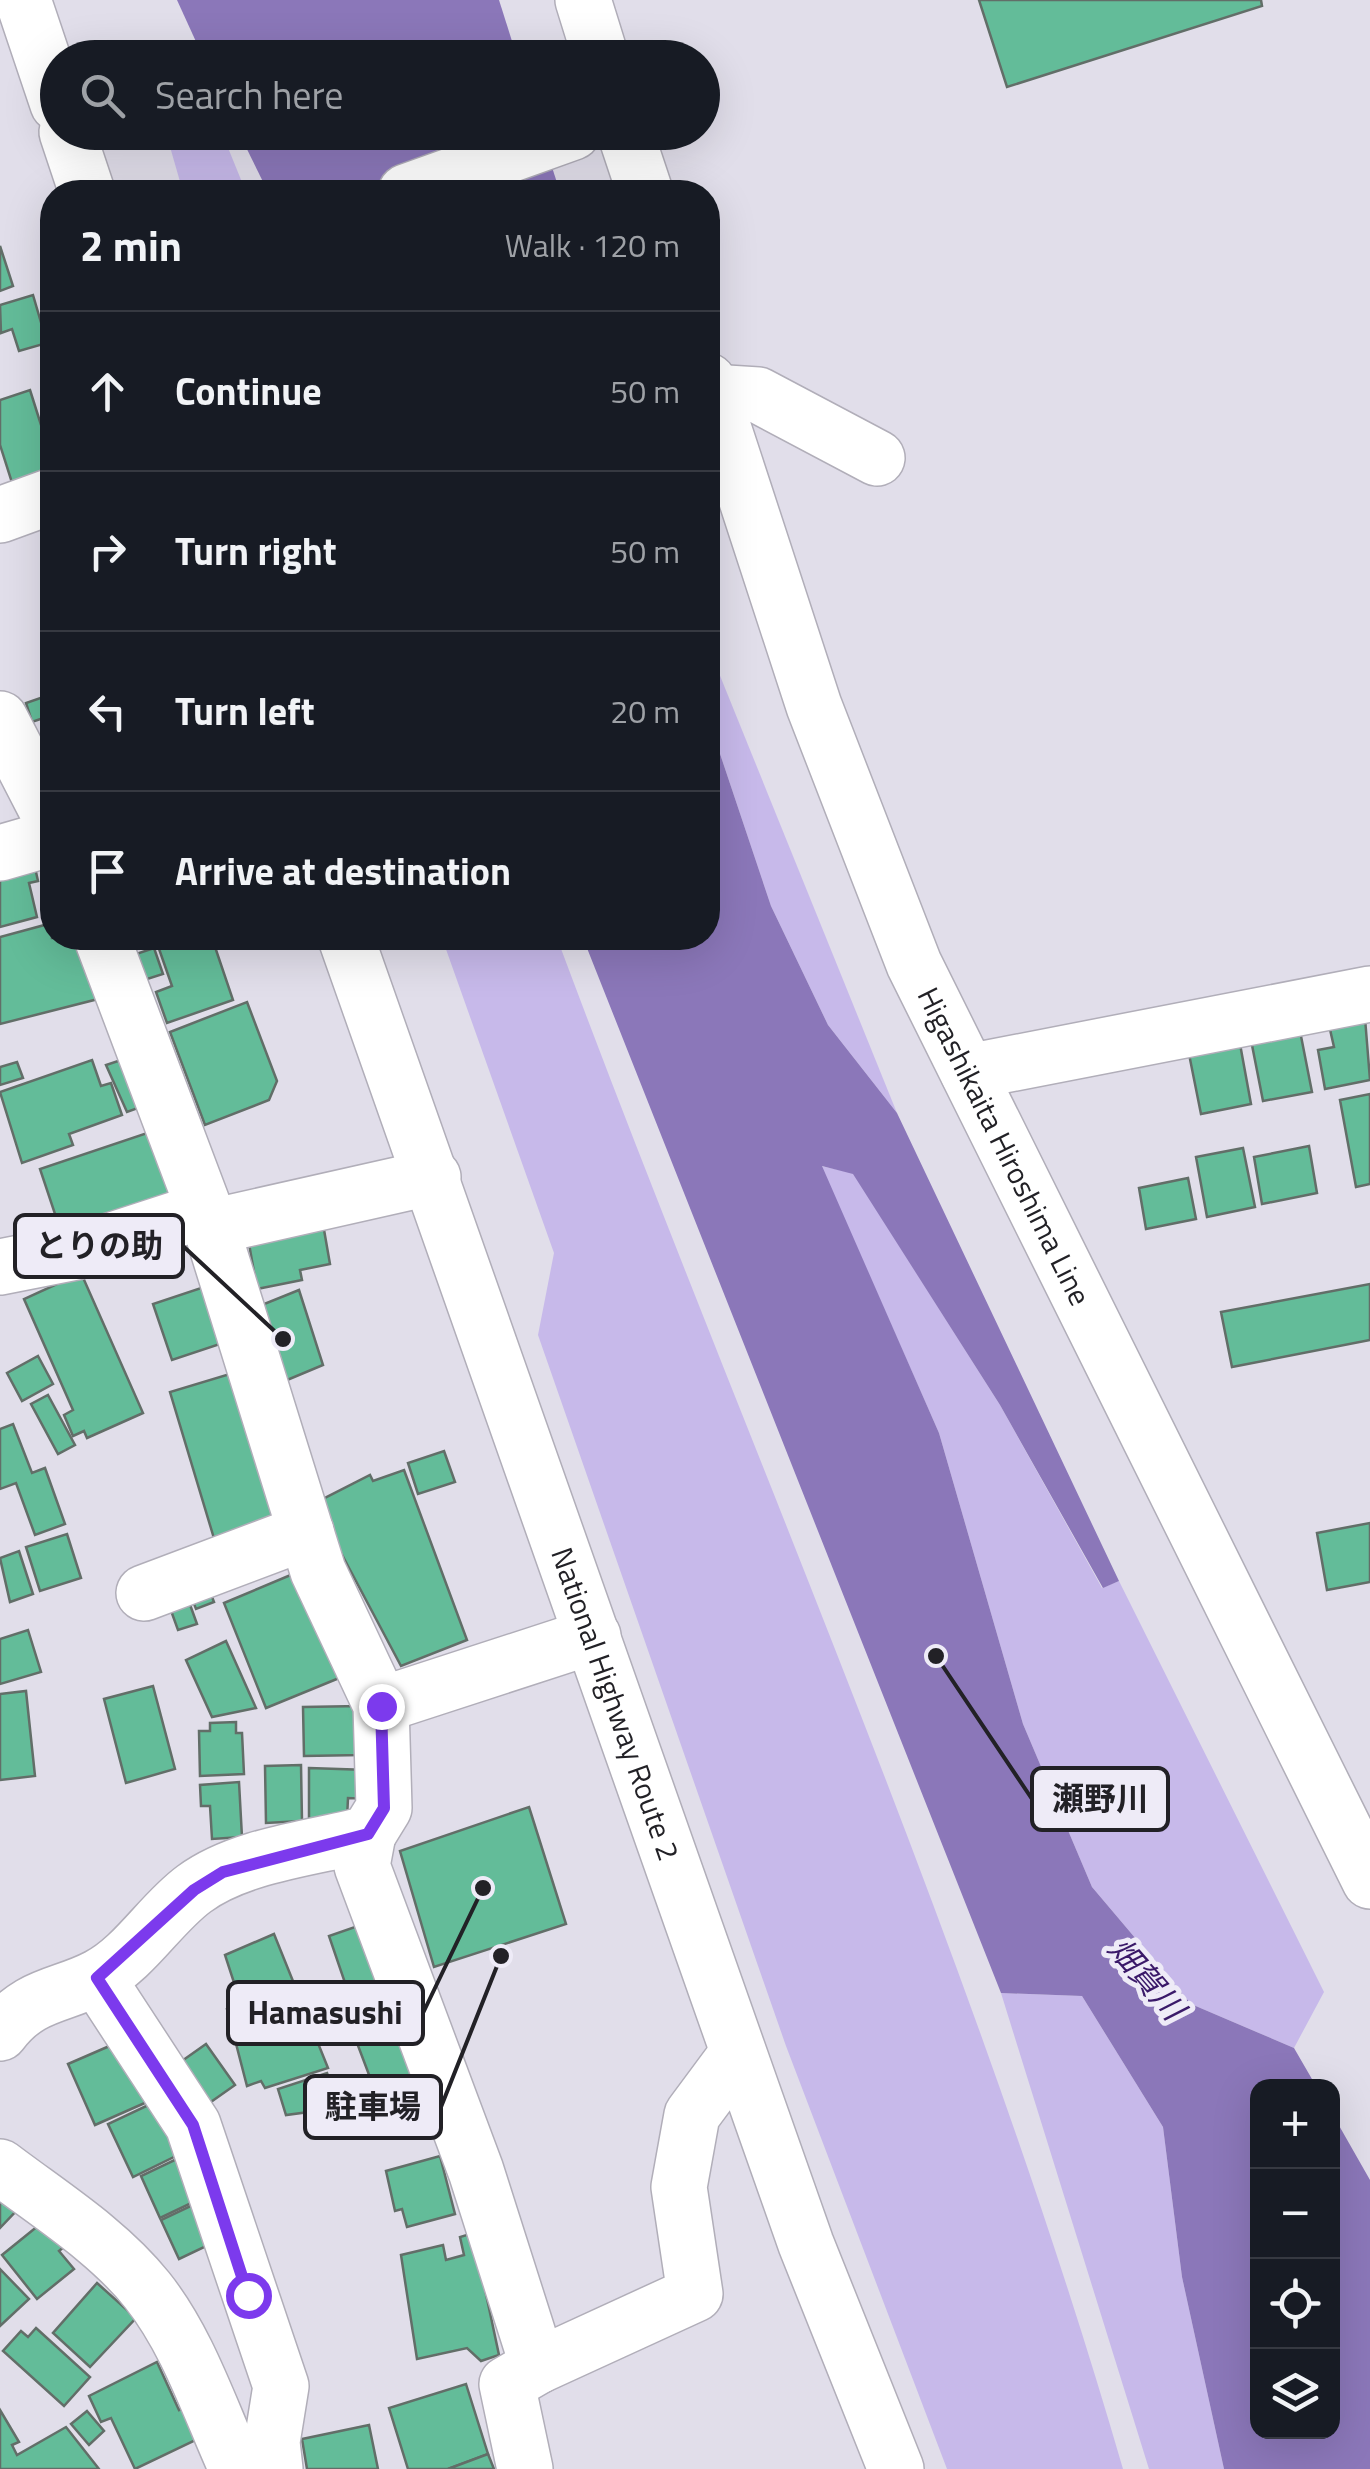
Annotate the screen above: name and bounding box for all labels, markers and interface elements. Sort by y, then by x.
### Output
search box [40,40,720,150]
text: Search here [155,66,343,124]
icon: search [75,68,130,123]
text: 2 min [80,213,182,277]
text: Walk · 120 m [505,221,680,269]
text: Continue [175,362,322,420]
icon: ahead [80,364,135,419]
text: 50 m [610,367,680,415]
text: Turn right [175,522,337,580]
icon: right [80,524,135,579]
text: 50 m [610,527,680,575]
text: Turn left [175,682,315,740]
icon: left [80,684,135,739]
text: 20 m [610,687,680,735]
text: Arrive at destination [175,842,511,900]
icon: arrive [80,844,135,899]
street label: Higashikaita Hiroshima Line [906,979,1103,1313]
callout: とりの助 [15,1215,183,1277]
text: とりの助 [35,1221,163,1269]
street label: National Highway Route 2 [539,1541,692,1867]
route end [359,1684,405,1730]
callout: 瀬野川 [1032,1768,1168,1830]
text: 瀬野川 [1052,1774,1148,1822]
water label: 畑賀川 [1097,1926,1199,2032]
callout: Hamasushi [228,1982,423,2044]
text: Hamasushi [247,1988,403,2036]
callout: 駐車場 [305,2076,441,2138]
map controls [1250,2079,1340,2439]
button: + [1250,2079,1340,2169]
text: 駐車場 [325,2082,421,2130]
button: − [1250,2169,1340,2259]
button: locate [1250,2259,1340,2349]
route start [226,2273,272,2319]
button: layers [1250,2349,1340,2439]

